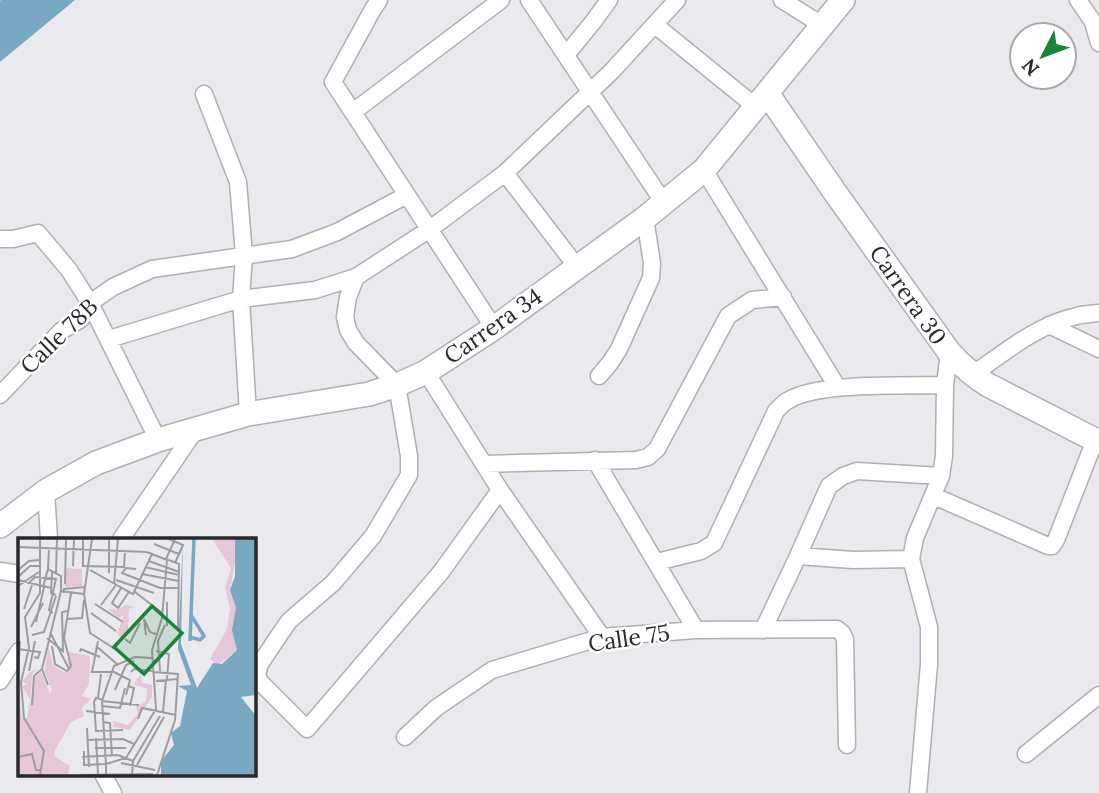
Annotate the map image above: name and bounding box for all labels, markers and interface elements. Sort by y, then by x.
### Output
north arrow [1008,21,1078,91]
text: N [1016,54,1044,81]
street label: Carrera 30 [864,239,953,350]
street label: Carrera 34 [438,281,547,370]
street label: Calle 78B [14,292,104,380]
inset map [18,538,256,776]
street label: Calle 75 [586,617,672,658]

